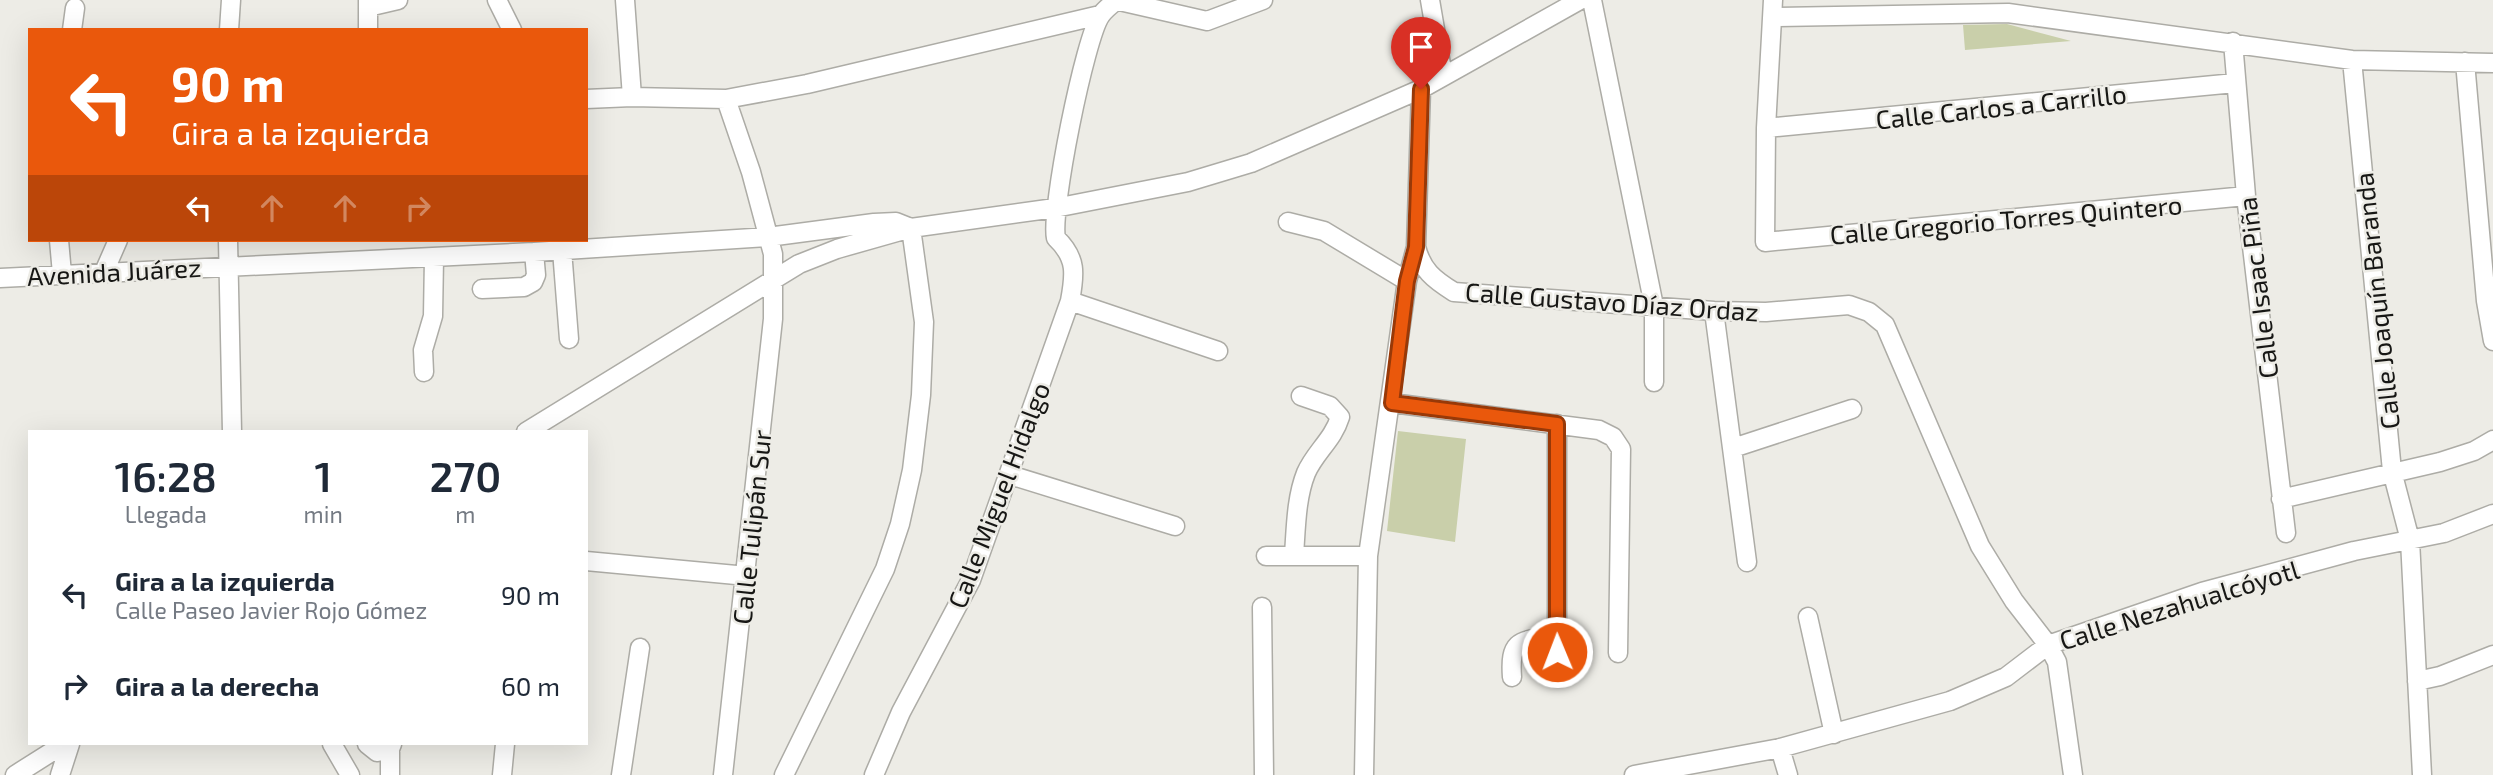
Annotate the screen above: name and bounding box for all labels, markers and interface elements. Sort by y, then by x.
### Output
pin [1391,17,1451,89]
icon: arrive [1402,28,1440,66]
text: 90 m [171,53,285,112]
icon: left [56,56,147,147]
street label: Calle Carlos a Carrillo [1874,77,2128,135]
text: Gira a la izquierda [171,113,430,151]
street label: Calle Joaquín Baranda [2347,171,2405,431]
street label: Calle Gregorio Torres Quintero [1829,188,2183,250]
icon: left [180,189,218,227]
icon: ahead [253,189,291,227]
icon: ahead [326,189,364,227]
icon: right [399,189,437,227]
street label: Calle Isaac Piña [2230,196,2284,380]
street label: Avenida Juárez [26,251,202,291]
street label: Calle Gustavo Díaz Ordaz [1464,275,1760,327]
street label: Calle Miguel Hidalgo [941,378,1055,612]
street label: Calle Tulipán Sur [725,428,777,626]
text: 16:28 [115,450,217,500]
text: 1 [314,450,332,500]
text: 270 [429,450,501,500]
text: Llegada [125,500,207,528]
text: min [304,500,343,528]
text: m [455,500,475,528]
street label: Calle Nezahualcóyotl [2055,553,2303,655]
text: Gira a la izquierda [115,565,335,596]
icon: left [56,576,94,614]
text: 90 m [501,579,560,610]
text: Calle Paseo Javier Rojo Gómez [115,596,427,624]
position arrow [1520,615,1594,689]
icon: right [56,667,94,705]
text: Gira a la derecha [115,670,319,701]
text: 60 m [501,670,560,701]

